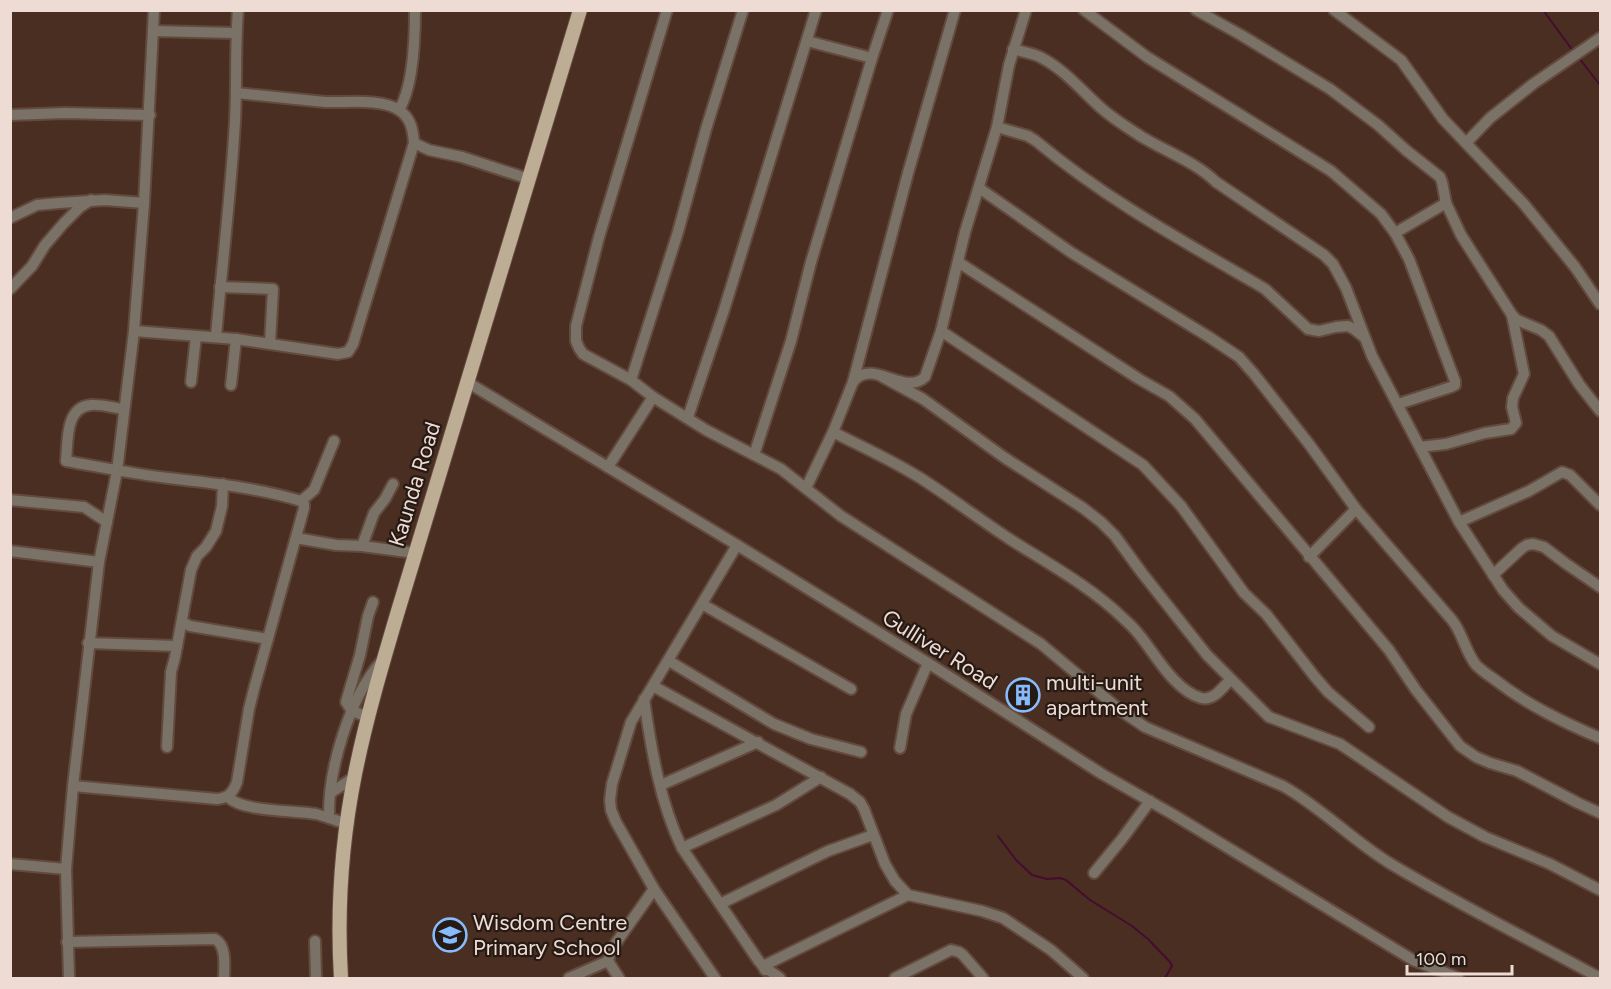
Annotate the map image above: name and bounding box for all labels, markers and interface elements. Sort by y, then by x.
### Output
street label: Kaunda Road [383,418,446,550]
street label: Gulliver Road [877,603,1002,695]
place label: multi-unit apartment [1046,669,1149,721]
building icon: multi-unit apartment [1005,677,1041,713]
place label: Wisdom Centre Primary School [473,909,627,961]
school or university icon: Wisdom Centre Primary School [432,917,468,953]
scale bar [1407,938,1512,976]
text: 100 m [1416,948,1466,970]

